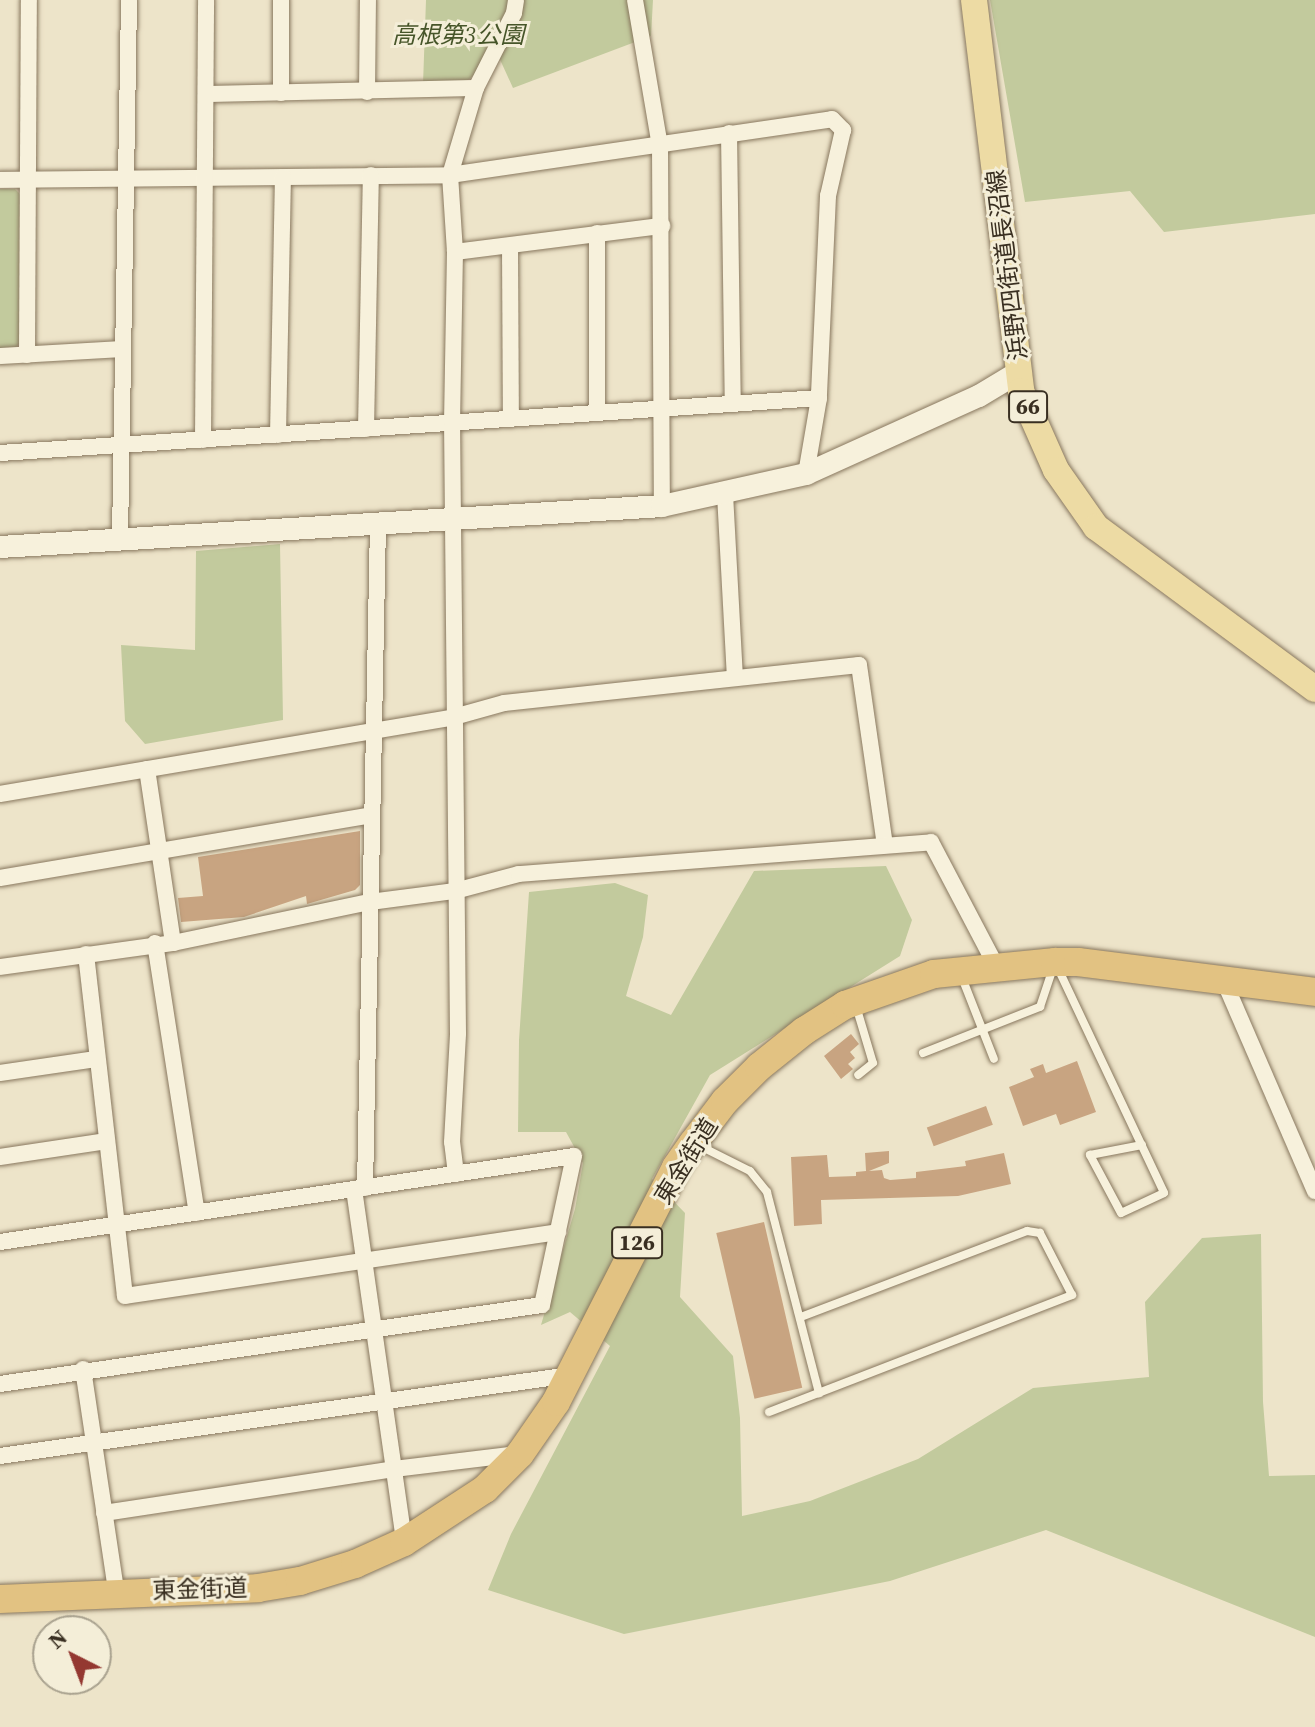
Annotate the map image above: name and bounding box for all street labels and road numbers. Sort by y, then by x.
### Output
street label: 浜野四街道長沼線 [981,168,1033,362]
road number: 66 [1008,389,1048,425]
street label: 東金街道 [648,1113,724,1209]
road number: 126 [611,1225,663,1261]
street label: 東金街道 [152,1573,248,1605]

